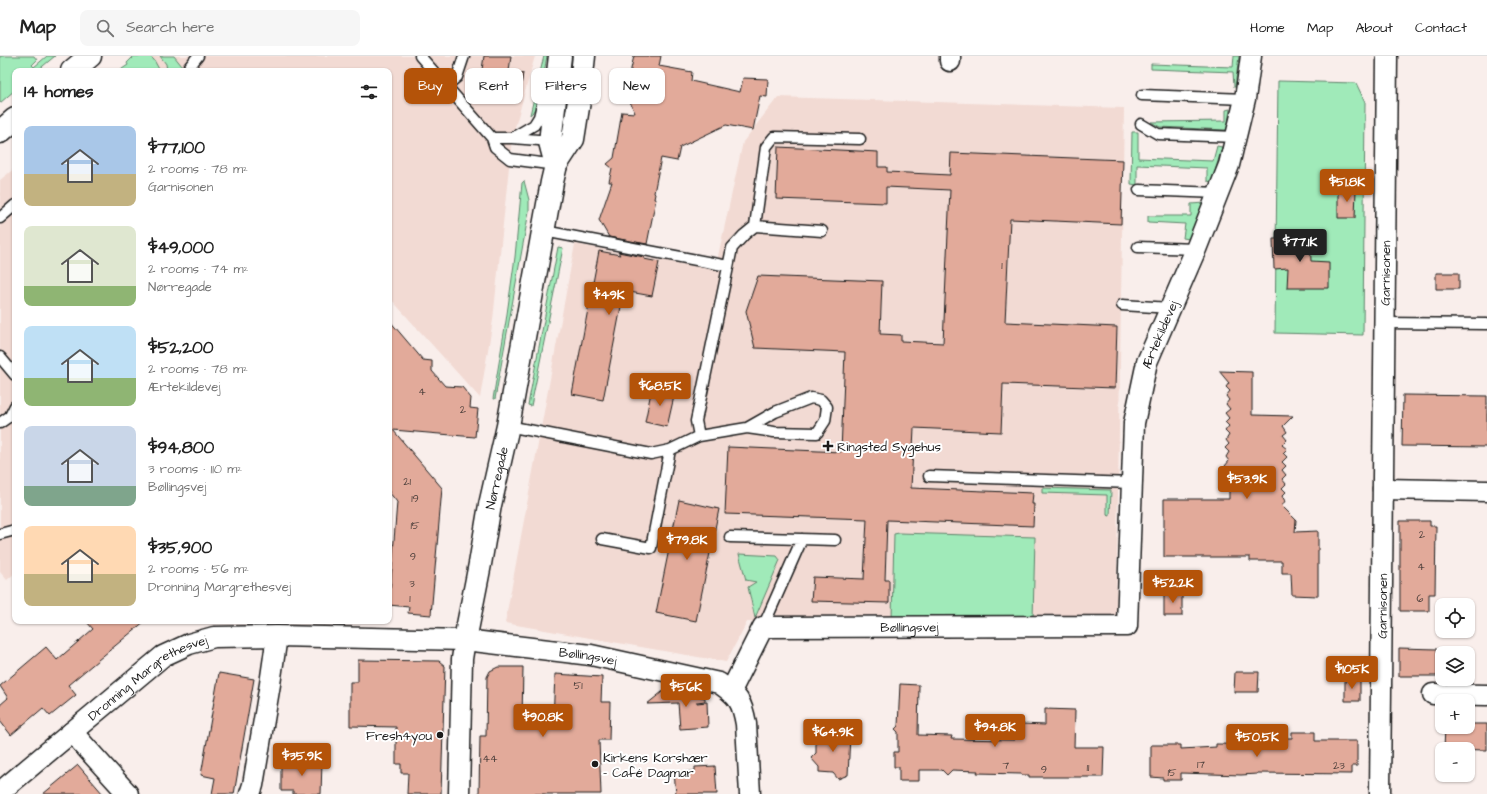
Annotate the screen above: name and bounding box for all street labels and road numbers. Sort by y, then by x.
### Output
street label: Garnisonen [1377,240,1395,306]
street label: Ærtekildevej [1138,297,1183,370]
street label: Nørregade [481,445,513,511]
street label: Garnisonen [1373,573,1392,639]
street label: Bøllingsvej [880,619,939,638]
street label: Dronning Margrethesvej [84,631,210,725]
street label: Bøllingsvej [558,643,619,671]

